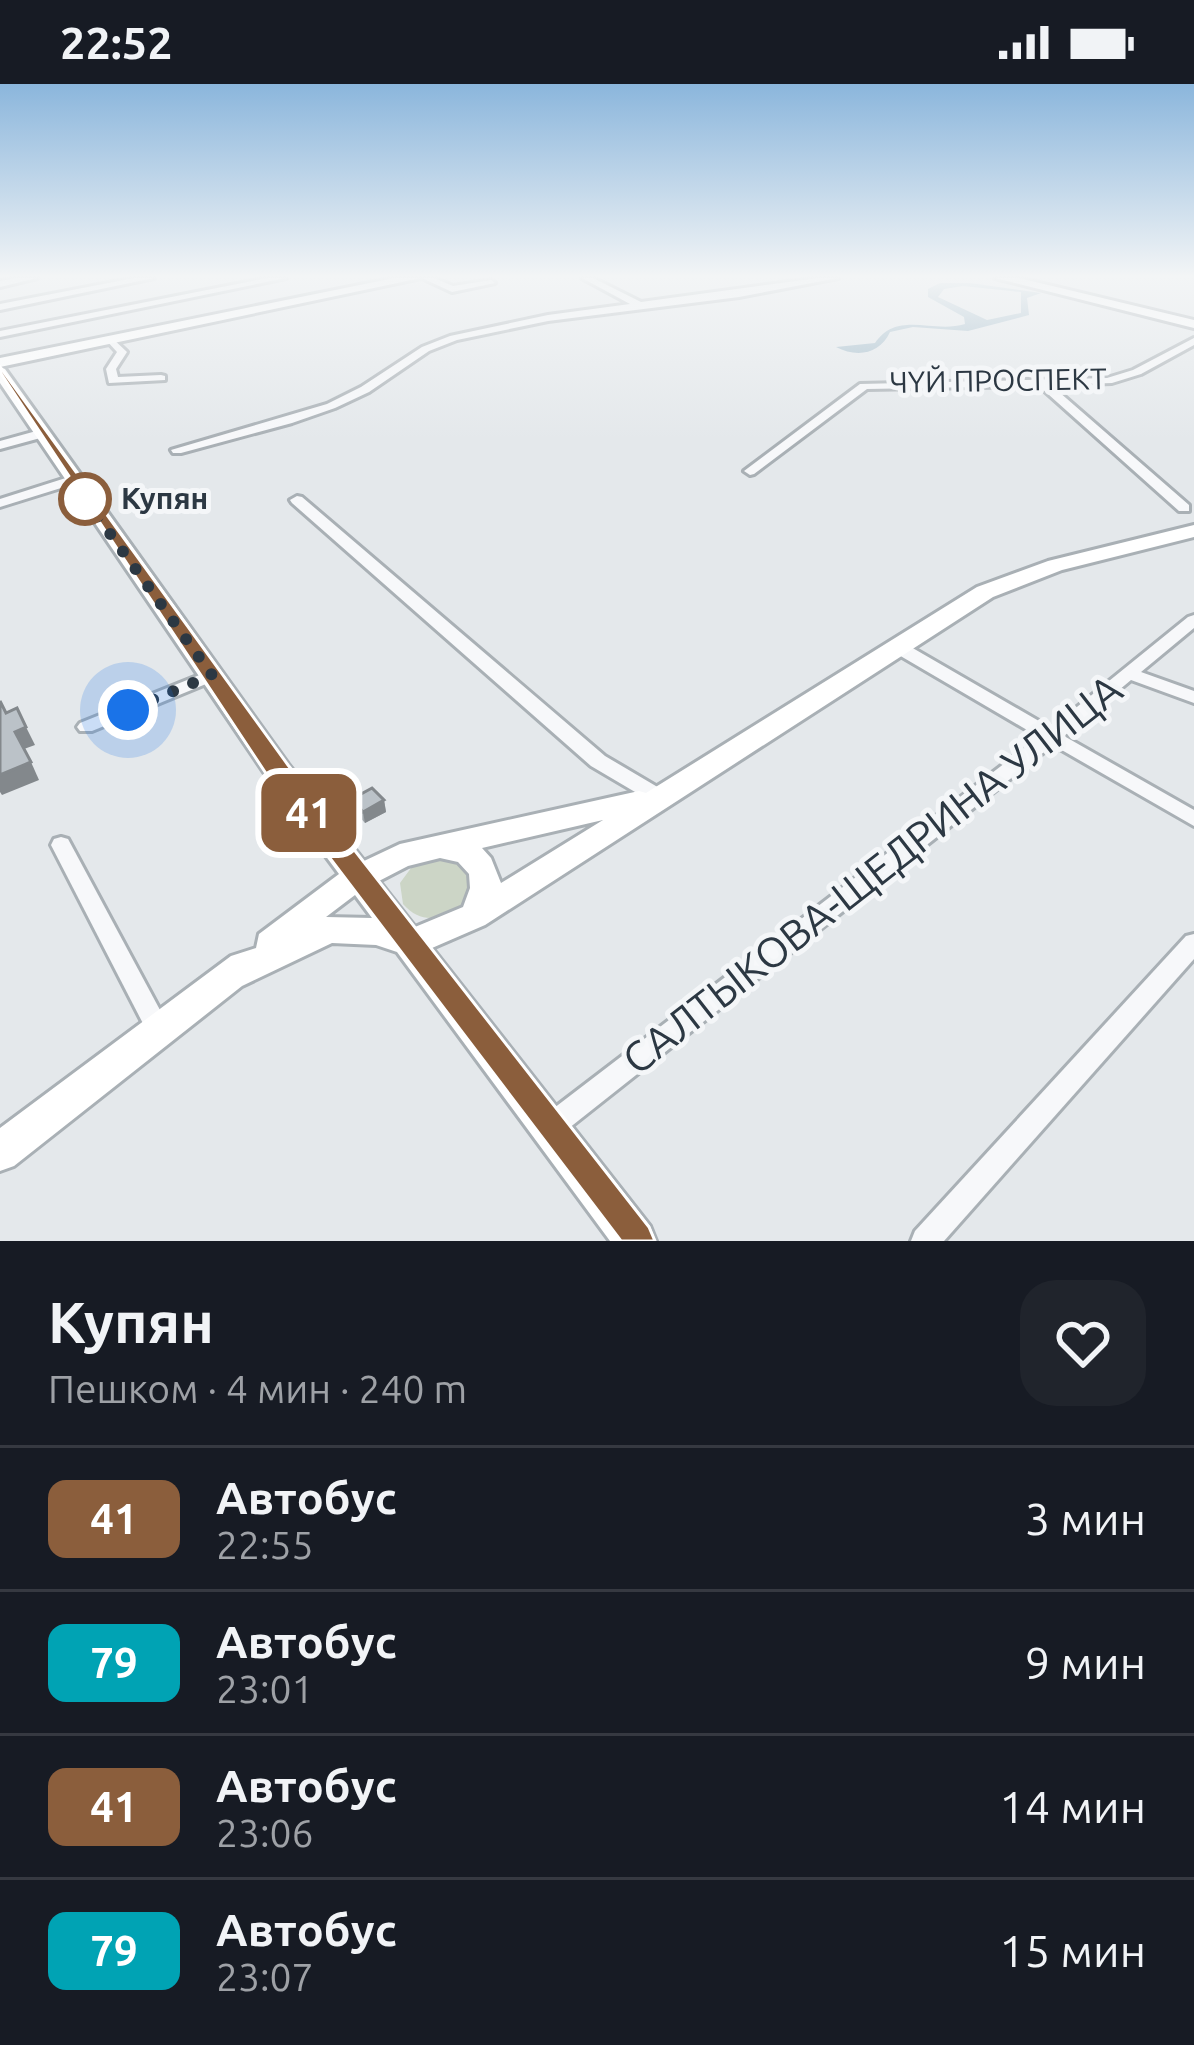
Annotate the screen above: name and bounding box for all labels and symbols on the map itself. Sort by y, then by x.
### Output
street label: ЧҮЙ ПРОСПЕКТ [889,361,1107,399]
marker: Купян [60,474,110,524]
place label: Купян [121,481,208,515]
street label: САЛТЫКОВА-ЩЕДРИНА УЛИЦА [613,664,1130,1083]
your location [98,680,158,740]
line badge: 41 [255,774,363,852]

